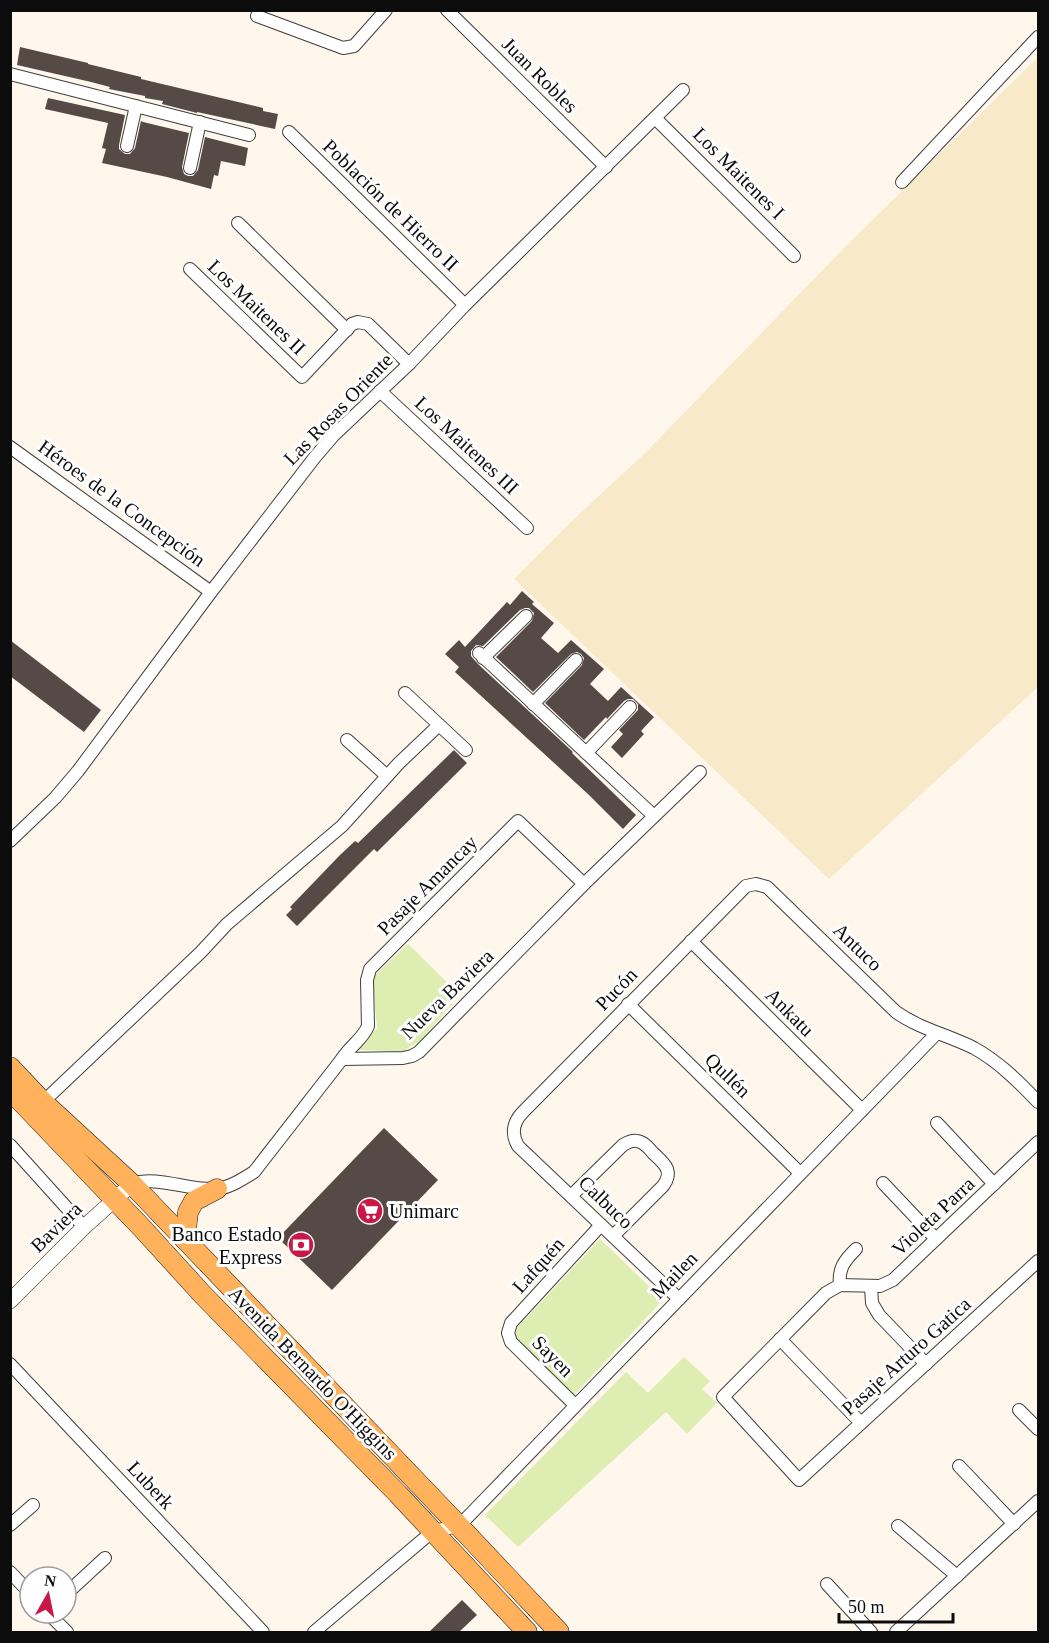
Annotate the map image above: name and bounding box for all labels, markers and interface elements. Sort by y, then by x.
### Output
street label: Juan Robles [498,33,582,117]
street label: Los Maitenes I [689,123,789,223]
street label: Población de Hierro II [319,135,463,275]
street label: Los Maitenes II [204,255,310,359]
street label: Las Rosas Oriente [279,349,397,469]
street label: Los Maitenes III [411,392,523,498]
street label: Héroes de la Concepción [34,435,210,572]
street label: Pasaje Amancay [373,831,482,940]
street label: Antuco [829,919,887,975]
street label: Nueva Baviera [396,945,498,1043]
street label: Pucón [591,963,641,1015]
street label: Ankatu [761,983,819,1041]
street label: Qullén [701,1048,755,1102]
street label: Calbuco [574,1171,638,1233]
street label: Violeta Parra [887,1172,979,1260]
supermarket icon: Unimarc [355,1196,385,1226]
street label: Baviera [26,1197,86,1257]
place label: Unimarc [389,1200,459,1222]
place label: Banco Estado Express [171,1223,282,1269]
bank icon: Banco Estado Express [286,1230,316,1260]
street label: Lafquén [508,1233,569,1298]
street label: Mailen [646,1247,702,1303]
street label: Avenida Bernardo O'Higgins [224,1282,402,1465]
street label: Pasaje Arturo Gatica [837,1292,976,1420]
street label: Sayen [527,1331,578,1382]
street label: Luberk [123,1456,179,1514]
north arrow [18,1565,78,1625]
text: N [43,1571,58,1590]
scale bar [839,1586,953,1624]
text: 50 m [848,1597,885,1617]

